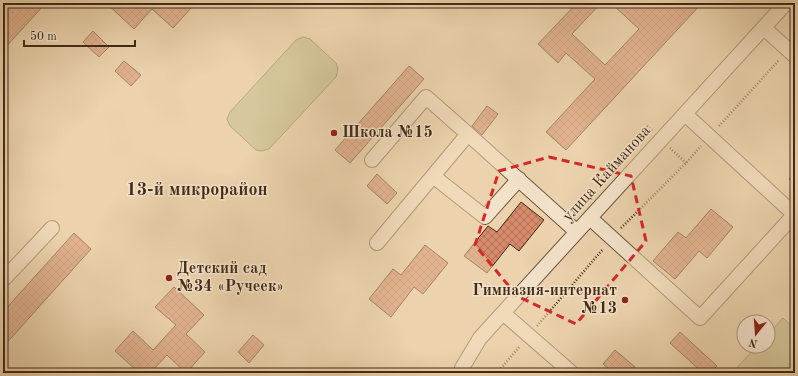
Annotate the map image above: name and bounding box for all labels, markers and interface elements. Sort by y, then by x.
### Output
scale bar [24,22,135,48]
text: 50 m [30,30,57,43]
street label: улица Кайманова [560,123,654,225]
place label: Школа №15 [342,125,433,141]
marker: Школа №15 [329,128,339,138]
district label: 13-й микрорайон [126,181,268,199]
place label: Детский сад №34 «Ручеек» [177,261,284,295]
marker: Детский сад №34 «Ручеек» [164,273,174,283]
place label: Гимназия-интернат №13 [472,283,617,317]
marker: Гимназия-интернат №13 [620,295,630,305]
north arrow [736,314,776,354]
text: N [747,335,759,349]

